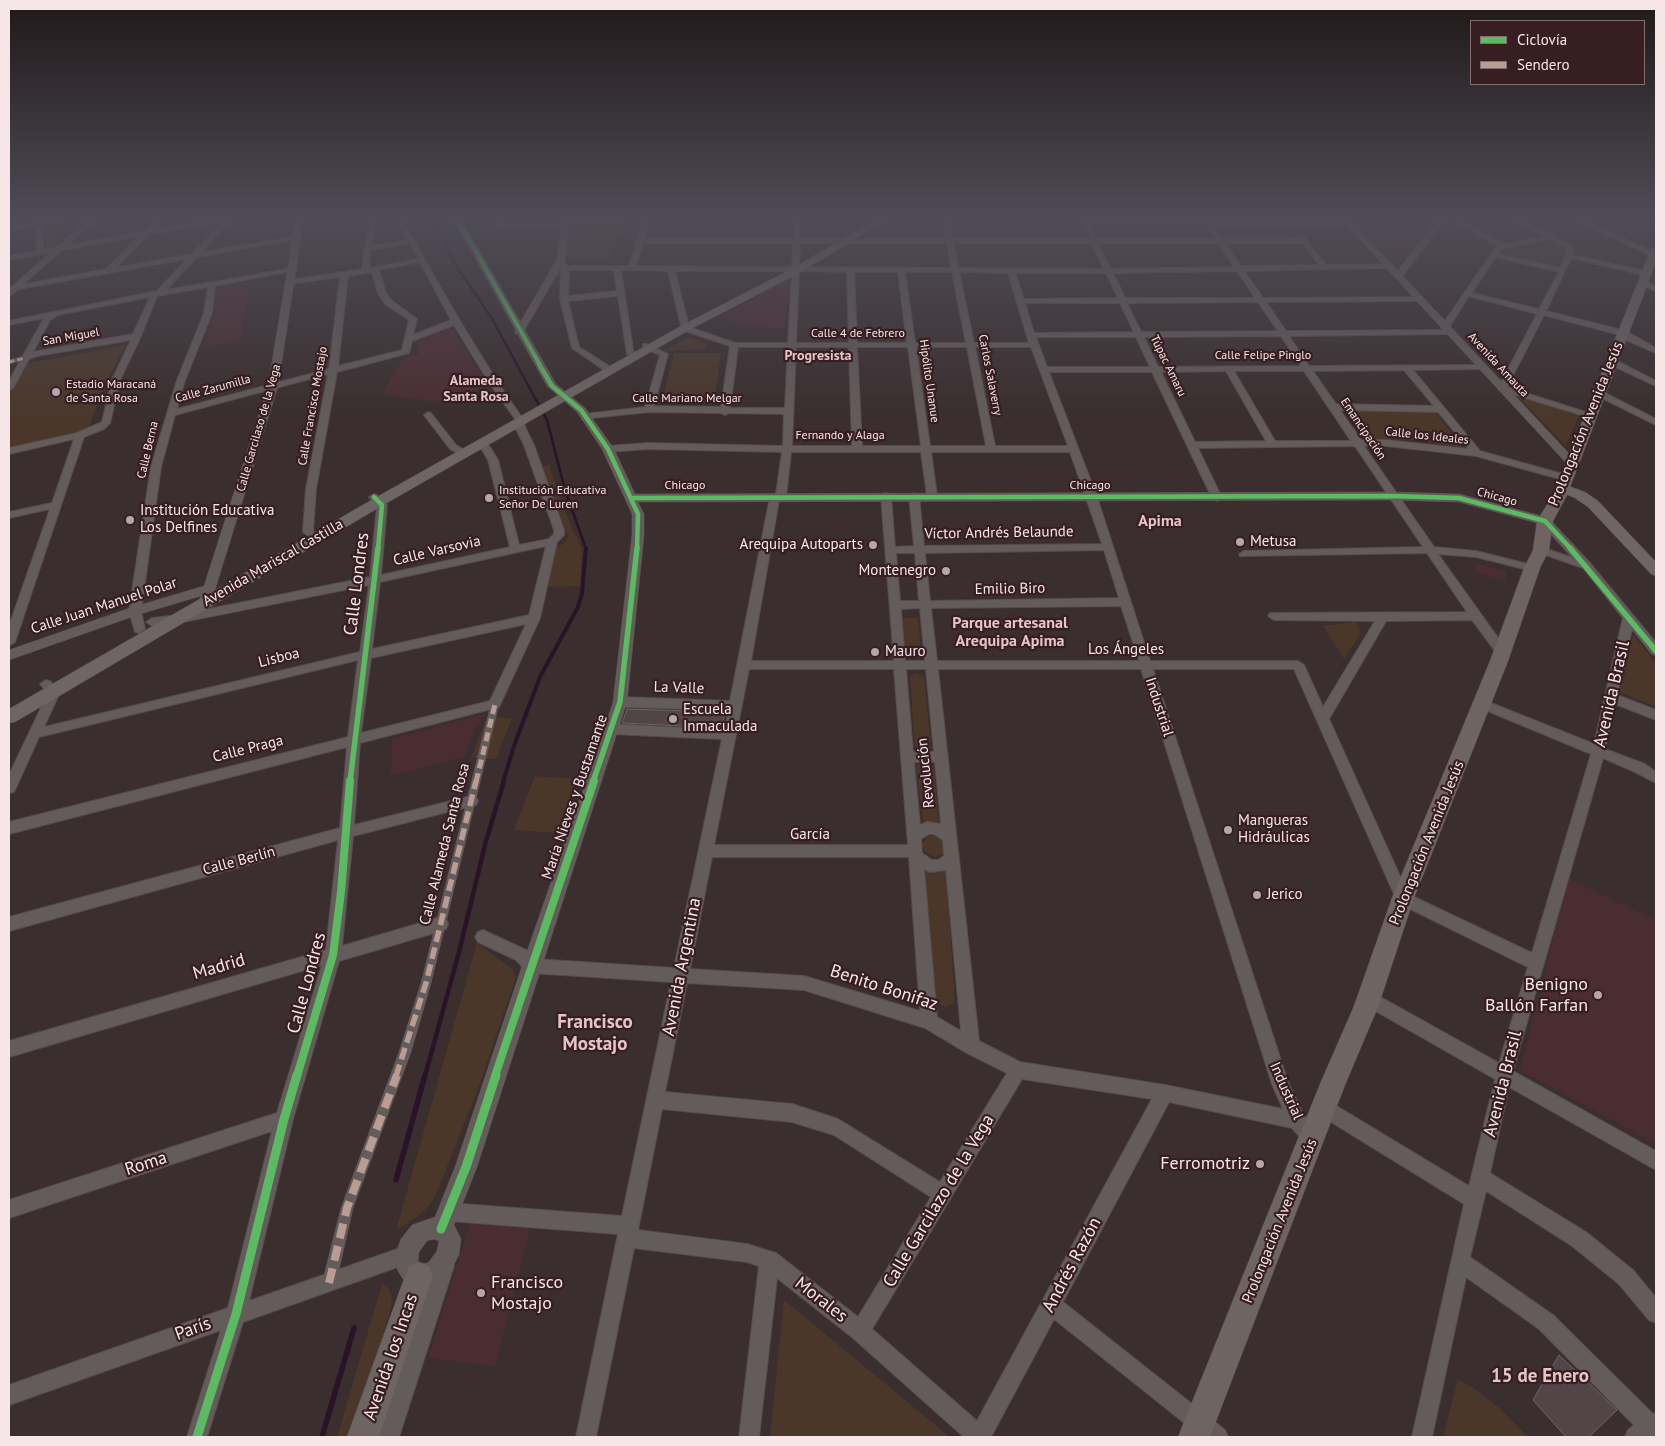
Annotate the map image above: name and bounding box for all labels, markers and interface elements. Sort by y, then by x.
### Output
legend [1470,20,1645,85]
text: Ciclovía [1517,30,1567,49]
text: Sendero [1517,55,1570,74]
street label: San Miguel [42,325,100,349]
street label: Calle 4 de Febrero [811,327,905,341]
street label: Avenida Amauta [1464,330,1532,400]
street label: Carlos Salaverry [975,333,1005,417]
street label: Túpac Amaru [1147,333,1189,399]
street label: Hipólito Unanue [916,338,942,424]
street label: Prolongación Avenida Jesús [1545,339,1627,509]
street label: Calle Francisco Mostajo [295,345,331,467]
district label: Progresista [785,348,851,364]
street label: Calle Felipe Pinglo [1215,349,1311,363]
street label: Calle Garcilaso de la Vega [234,363,284,493]
street label: Calle Zarumilla [174,372,252,406]
district label: Alameda Santa Rosa [443,373,509,406]
place label: Estadio Maracaná de Santa Rosa [66,378,156,406]
marker: Estadio Maracaná de Santa Rosa [50,386,62,398]
street label: Calle Mariano Melgar [632,392,742,406]
street label: Emancipación [1337,395,1389,463]
street label: Calle Berna [134,420,162,480]
street label: Calle los Ideales [1385,424,1469,448]
street label: Fernando y Alaga [795,429,885,443]
street label: Chicago [665,479,705,493]
street label: Chicago [1070,479,1110,493]
place label: Institución Educativa Señor De Luren [499,484,606,512]
street label: Chicago [1475,485,1519,509]
marker: Institución Educativa Señor De Luren [483,492,495,504]
place label: Institución Educativa Los Delfines [140,502,274,537]
district label: Apima [1138,511,1182,531]
marker: Institución Educativa Los Delfines [124,514,136,526]
street label: Avenida Mariscal Castilla [199,515,347,611]
street label: Víctor Andrés Belaunde [924,523,1074,543]
street label: Calle Londres [340,531,374,637]
street label: Calle Varsovia [391,532,483,570]
place label: Metusa [1250,533,1296,551]
place label: Arequipa Autoparts [740,536,863,554]
marker: Metusa [1234,536,1246,548]
marker: Arequipa Autoparts [867,539,879,551]
place label: Montenegro [858,562,936,580]
marker: Montenegro [940,565,952,577]
street label: Calle Juan Manuel Polar [29,574,179,638]
street label: Emilio Biro [975,579,1045,599]
district label: Parque artesanal Arequipa Apima [952,613,1068,651]
street label: Avenida Brasil [1589,639,1635,749]
street label: Los Ángeles [1088,641,1164,659]
place label: Mauro [885,643,926,661]
street label: Lisboa [257,644,301,672]
marker: Mauro [869,646,881,658]
street label: Industrial [1141,675,1177,739]
street label: La Valle [653,678,705,698]
place label: Escuela Inmaculada [683,701,757,736]
street label: María Nieves y Bustamante [538,712,612,882]
marker: Escuela Inmaculada [667,713,679,725]
street label: Calle Praga [211,732,285,766]
street label: Revolución [913,737,939,809]
street label: Prolongación Avenida Jesús [1386,758,1468,928]
street label: Calle Alameda Santa Rosa [416,761,474,927]
place label: Mangueras Hidráulicas [1238,812,1310,847]
marker: Mangueras Hidráulicas [1222,824,1234,836]
street label: García [790,826,830,844]
street label: Calle Berlín [201,843,277,879]
place label: Jerico [1267,886,1303,904]
marker: Jerico [1251,889,1263,901]
street label: Avenida Argentina [658,896,706,1038]
street label: Calle Londres [283,930,331,1036]
street label: Madrid [190,949,248,985]
street label: Benito Bonifaz [827,960,941,1016]
place label: Benigno Ballón Farfan [1485,974,1588,1016]
marker: Benigno Ballón Farfan [1592,989,1604,1001]
district label: Francisco Mostajo [557,1012,633,1056]
street label: Avenida Brasil [1479,1029,1527,1139]
street label: Industrial [1265,1059,1307,1123]
street label: Calle Garcilazo de la Vega [879,1111,999,1291]
street label: Prolongación Avenida Jesús [1239,1136,1321,1306]
street label: Roma [122,1147,170,1181]
place label: Ferromotriz [1160,1153,1250,1175]
marker: Ferromotriz [1254,1158,1266,1170]
street label: Andrés Razón [1038,1214,1106,1316]
place label: Francisco Mostajo [491,1272,563,1315]
street label: Morales [790,1273,852,1327]
marker: Francisco Mostajo [475,1287,487,1299]
street label: Avenida los Incas [359,1291,423,1423]
street label: París [172,1313,214,1345]
district label: 15 de Enero [1491,1366,1589,1388]

